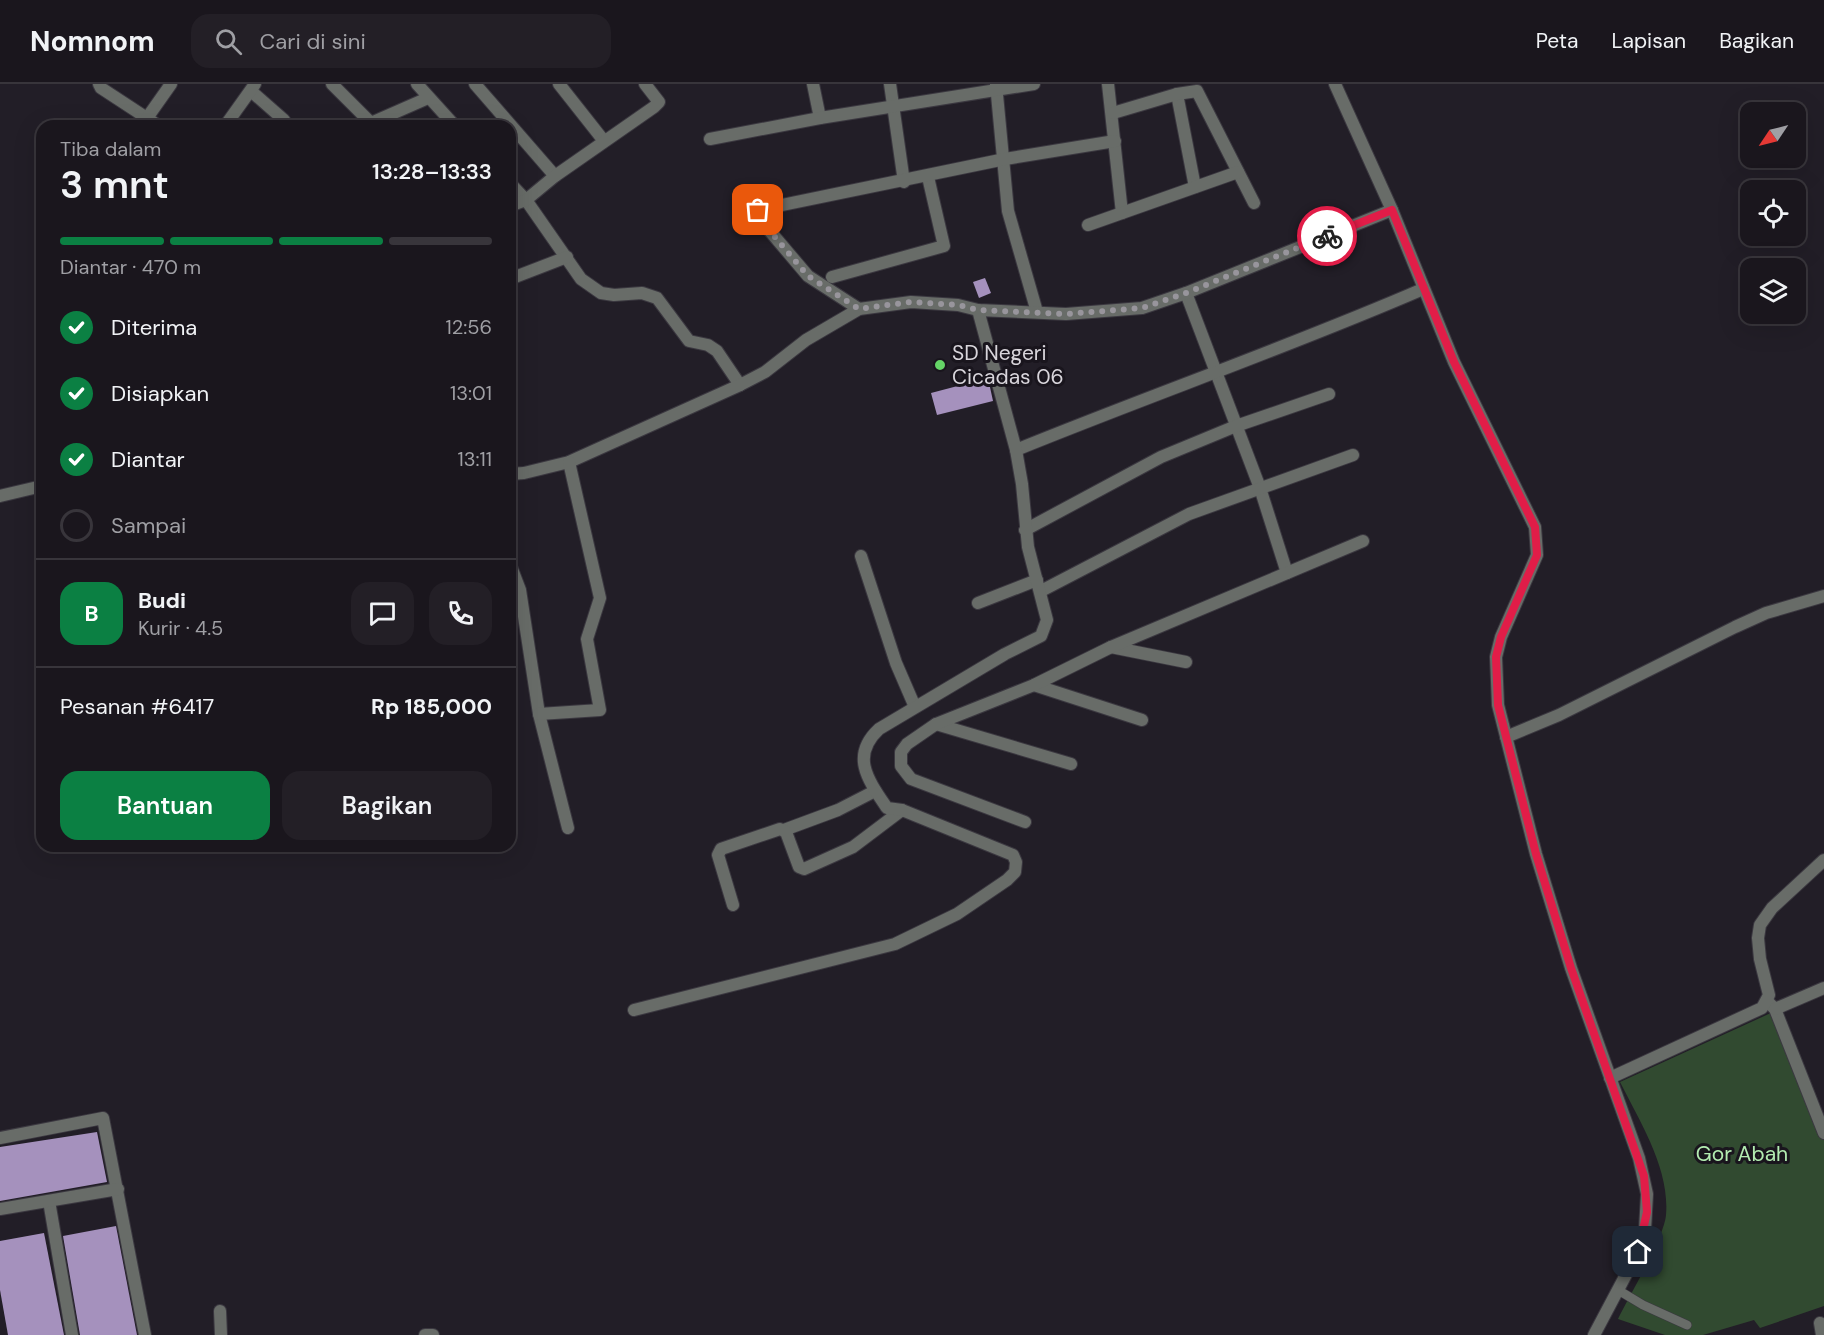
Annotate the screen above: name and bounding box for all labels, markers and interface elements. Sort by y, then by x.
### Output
search box [191,14,611,68]
text: Nomnom [30,23,155,60]
icon: search [212,25,245,58]
text: Cari di sini [260,27,366,56]
text: Peta [1536,27,1578,55]
text: Lapisan [1611,27,1686,55]
text: Bagikan [1719,27,1794,55]
north arrow [1740,102,1806,168]
map controls [1740,102,1806,324]
text: Tiba dalam [60,136,161,162]
text: 13:28–13:33 [372,157,492,186]
text: 3 mnt [60,159,169,210]
button: locate [1740,180,1806,246]
pin [732,184,783,235]
icon: bag [741,193,774,226]
courier [1297,206,1357,266]
icon: bike [1311,220,1344,253]
text: Diantar · 470 m [60,254,201,280]
button: layers [1740,258,1806,324]
icon: check [60,311,93,344]
text: Diterima [111,313,197,342]
text: 12:56 [445,314,492,340]
place label: SD Negeri Cicadas 06 [952,339,1064,391]
marker: SD Negeri Cicadas 06 [933,358,947,372]
icon: check [60,377,93,410]
text: Disiapkan [111,379,209,408]
text: 13:01 [450,380,492,406]
icon: check [60,443,93,476]
text: Diantar [111,445,185,474]
text: 13:11 [457,446,492,472]
text: Sampai [111,511,186,540]
button: chat [351,582,414,645]
button: phone [429,582,492,645]
text: Budi [138,586,186,615]
text: B [84,599,99,628]
text: Kurir · 4.5 [138,615,223,641]
text: Pesanan #6417 [60,692,214,721]
text: Rp 185,000 [371,692,492,721]
button: Bantuan [60,771,270,840]
button: Bagikan [282,771,492,840]
park label: Gor Abah [1696,1140,1788,1168]
pin [1612,1226,1663,1277]
icon: home [1621,1235,1654,1268]

